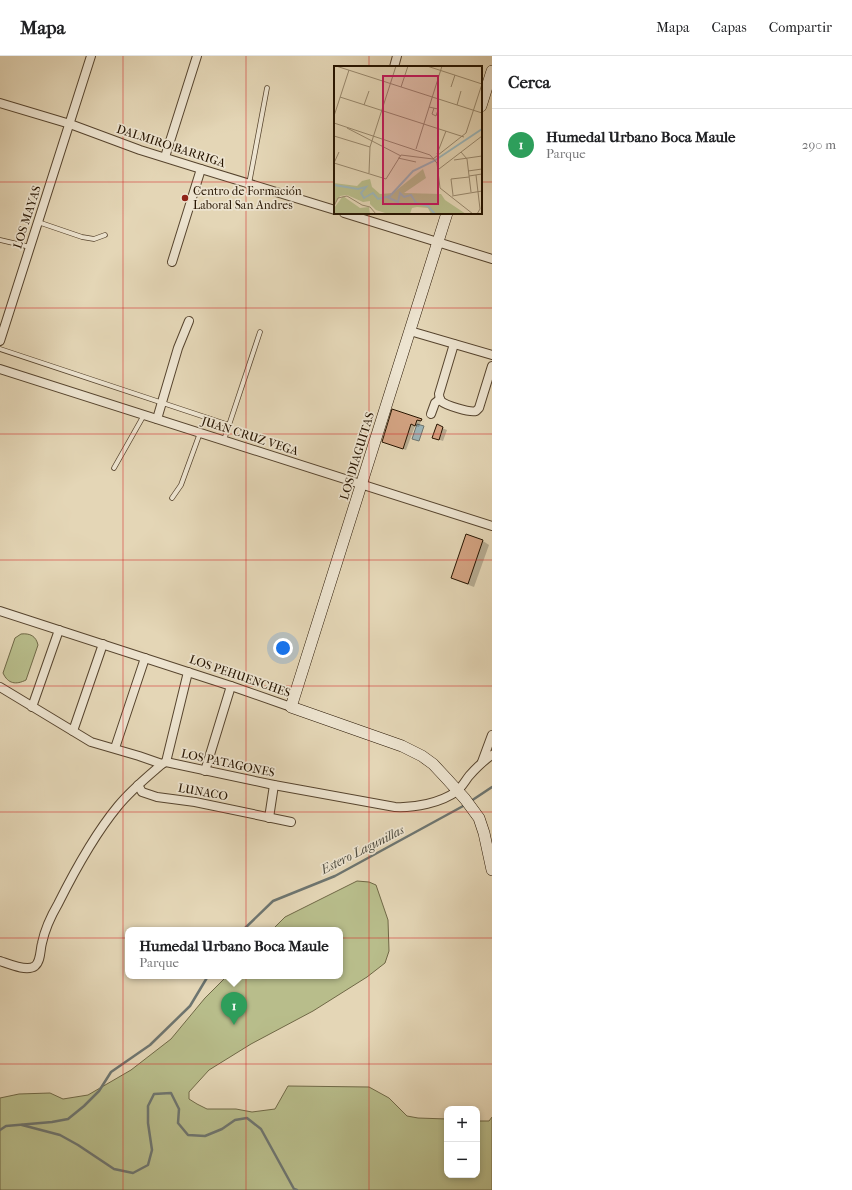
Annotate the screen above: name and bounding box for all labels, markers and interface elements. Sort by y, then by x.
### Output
text: Mapa [20,17,65,39]
text: Mapa [656,19,690,36]
text: Capas [712,19,747,36]
text: Compartir [769,19,832,36]
inset map [334,66,482,214]
text: Cerca [508,72,550,92]
street label: DALMIRO BARRIGA [115,122,227,170]
text: Humedal Urbano Boca Maule [546,128,735,146]
text: 1 [519,137,523,152]
text: 290 m [802,137,836,152]
text: Parque [546,146,586,161]
street label: LOS MAYAS [10,184,44,250]
place label: Centro de Formación Laboral San Andres [193,184,302,212]
marker: Centro de Formación Laboral San Andres [180,193,190,203]
street label: LOS DIAGUITAS [337,410,377,502]
street label: JUAN CRUZ VEGA [199,413,300,458]
your location [273,638,293,658]
street label: LOS PEHUENCHES [188,652,292,700]
street label: LOS PATAGONES [180,746,276,780]
street label: LUNACO [177,781,229,803]
water label: Estero Lagunillas [317,822,407,877]
popup [125,927,343,979]
text: Humedal Urbano Boca Maule [139,937,329,955]
text: Parque [139,955,179,970]
pin: 1 [221,992,247,1025]
map controls [444,1106,480,1178]
button: + [444,1106,480,1142]
button: − [444,1142,480,1178]

